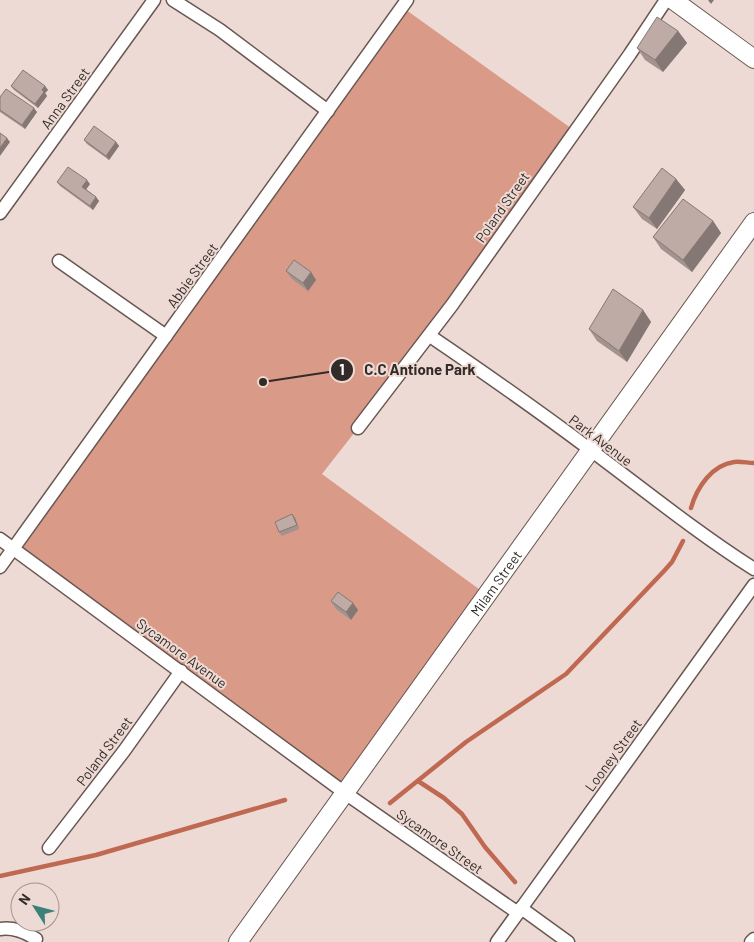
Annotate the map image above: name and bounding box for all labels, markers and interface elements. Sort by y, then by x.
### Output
street label: Anna Street [37,64,93,132]
street label: Poland Street [471,168,533,246]
street label: Abbie Street [163,239,221,311]
callout: C.C Antione Park [330,355,486,385]
text: 1 [339,360,345,378]
text: C.C Antione Park [364,360,476,378]
street label: Park Avenue [566,411,636,469]
street label: Milam Street [466,547,525,619]
street label: Sycamore Avenue [133,614,231,692]
street label: Poland Street [72,713,136,789]
street label: Looney Street [581,715,645,795]
street label: Sycamore Street [394,805,486,877]
north arrow [10,882,60,932]
text: N [14,890,34,908]

